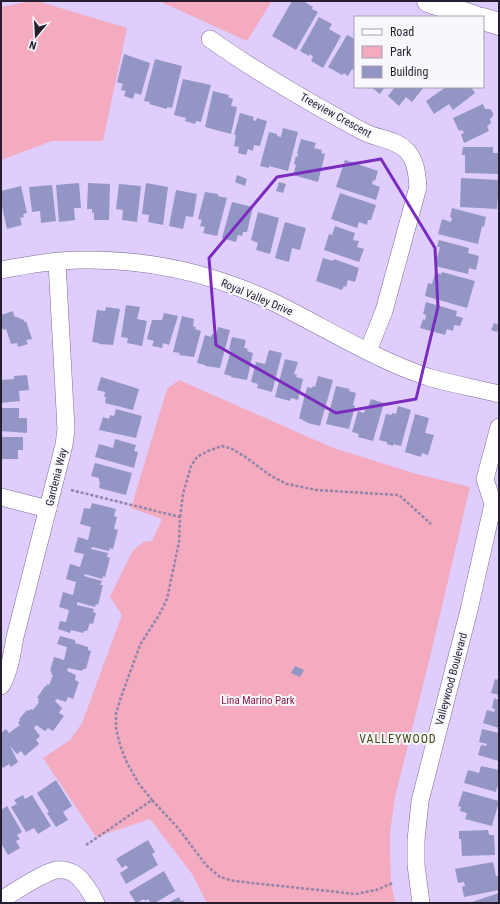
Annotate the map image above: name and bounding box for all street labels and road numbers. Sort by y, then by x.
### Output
street label: Treeview Crescent [298,91,374,140]
street label: Royal Valley Drive [219,277,295,318]
street label: Gardenia Way [43,446,70,507]
street label: Valleywood Boulevard [433,631,470,727]

